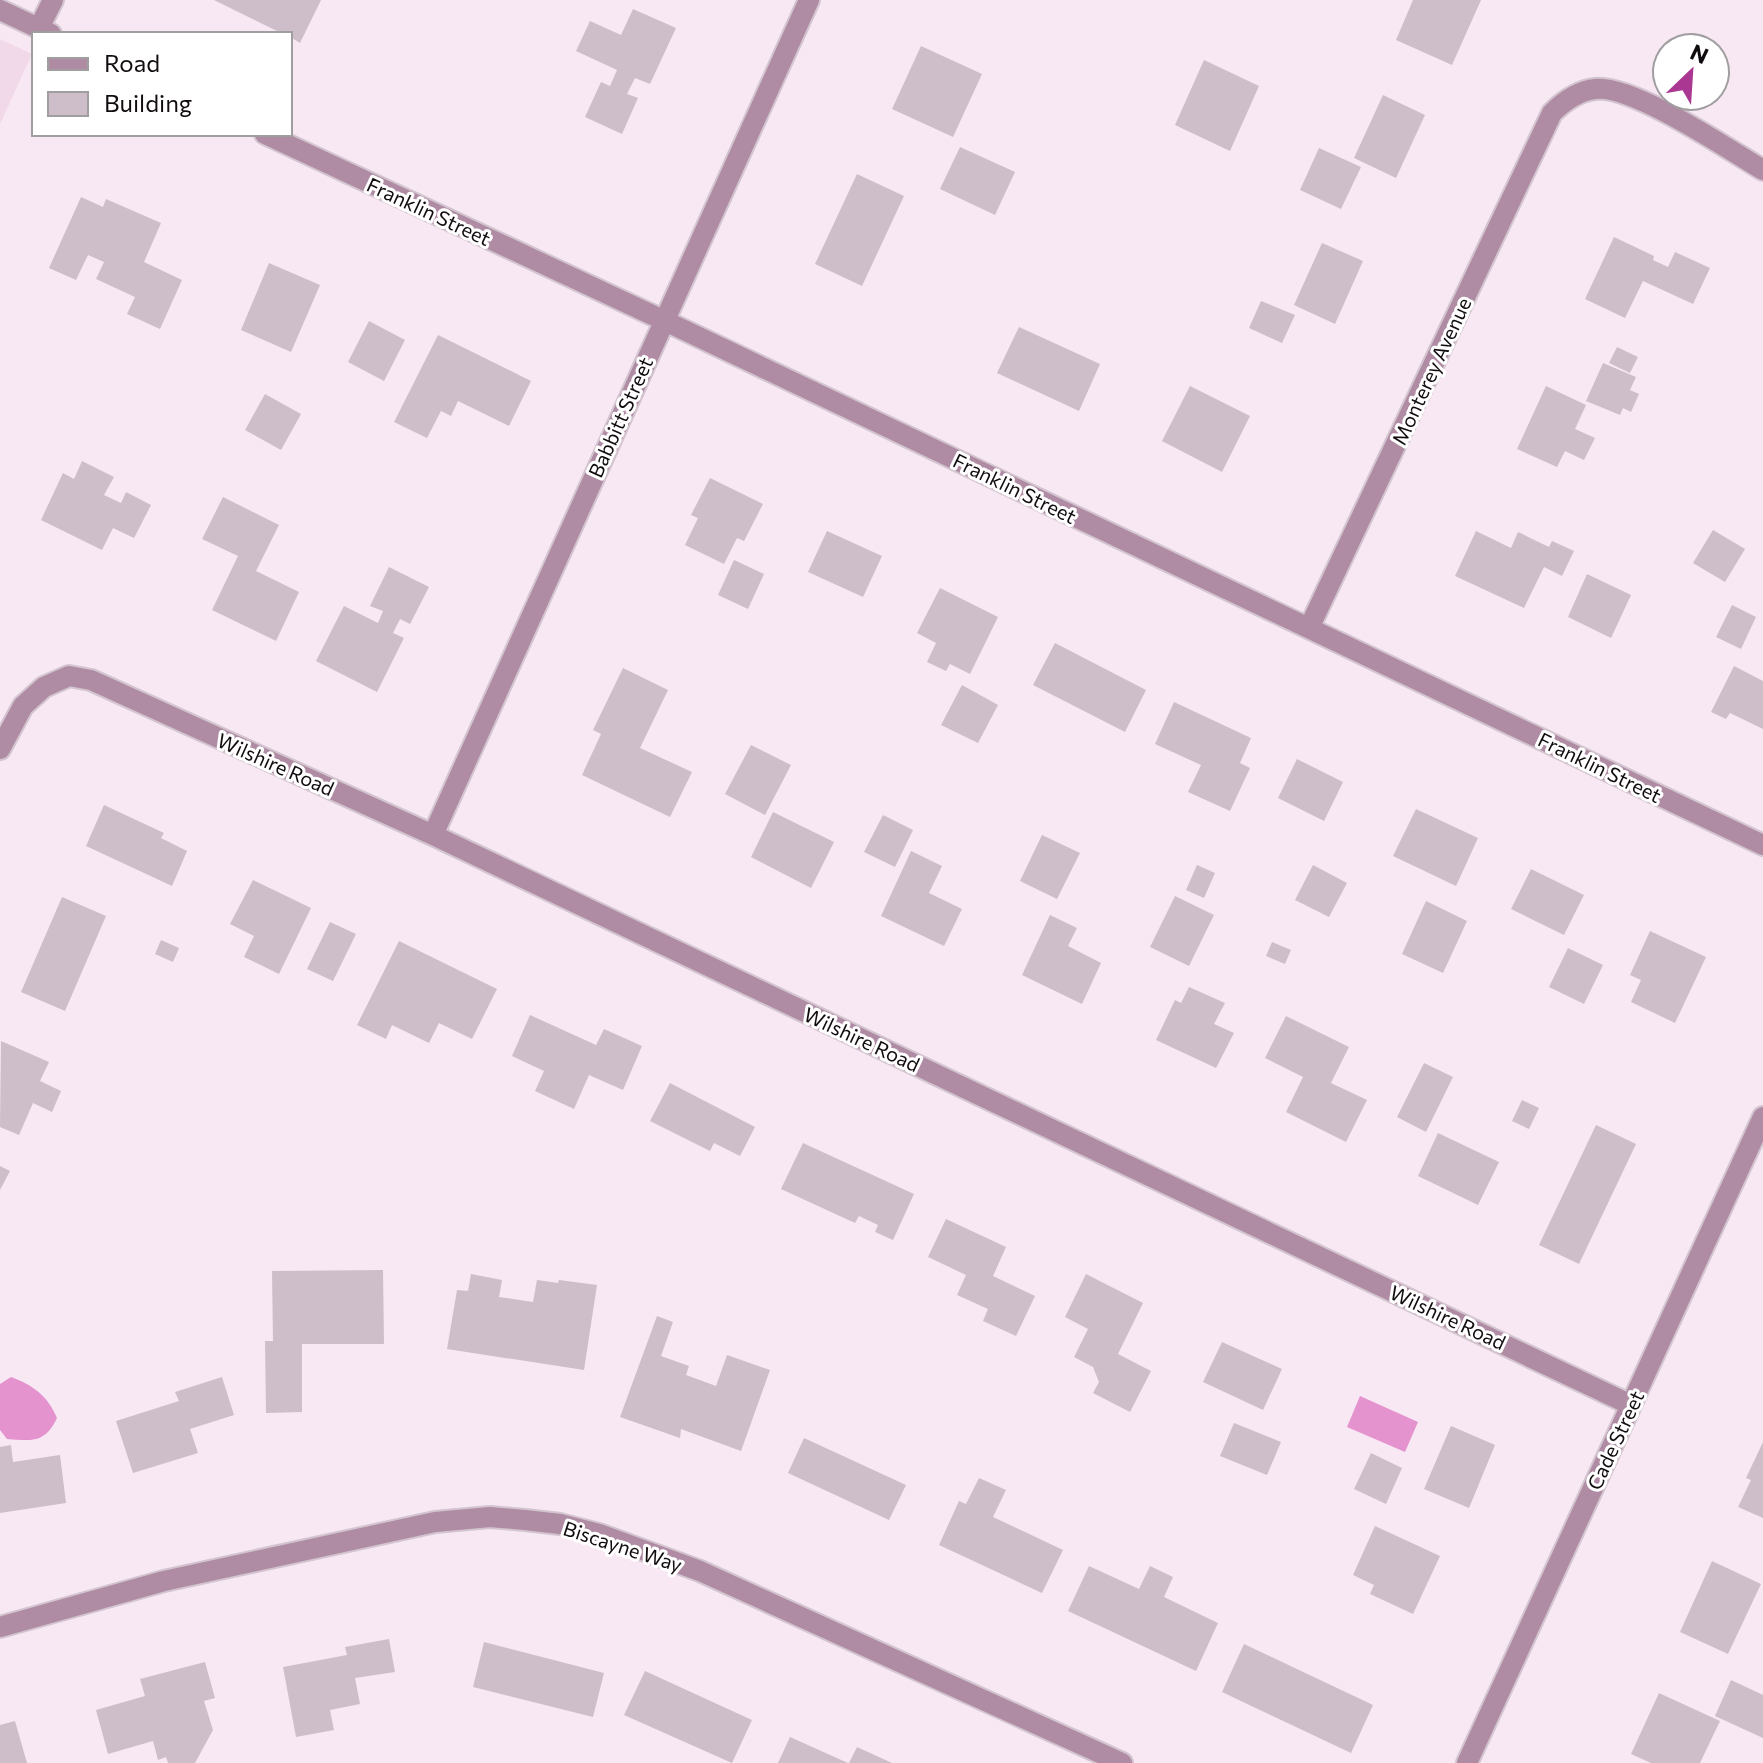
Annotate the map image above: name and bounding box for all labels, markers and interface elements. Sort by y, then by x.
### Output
legend [32,32,292,136]
north arrow [1651,32,1731,112]
text: N [1686,38,1713,69]
text: Road [104,48,160,77]
text: Building [104,88,192,117]
street label: Franklin Street [363,172,495,250]
street label: Monterey Avenue [1386,293,1476,449]
street label: Babbitt Street [583,353,657,481]
street label: Franklin Street [950,448,1080,528]
street label: Franklin Street [1535,727,1665,807]
street label: Wilshire Road [214,728,338,800]
street label: Wilshire Road [800,1002,924,1076]
street label: Wilshire Road [1386,1280,1510,1354]
street label: Cade Street [1582,1387,1648,1493]
street label: Biscayne Way [561,1516,685,1576]

